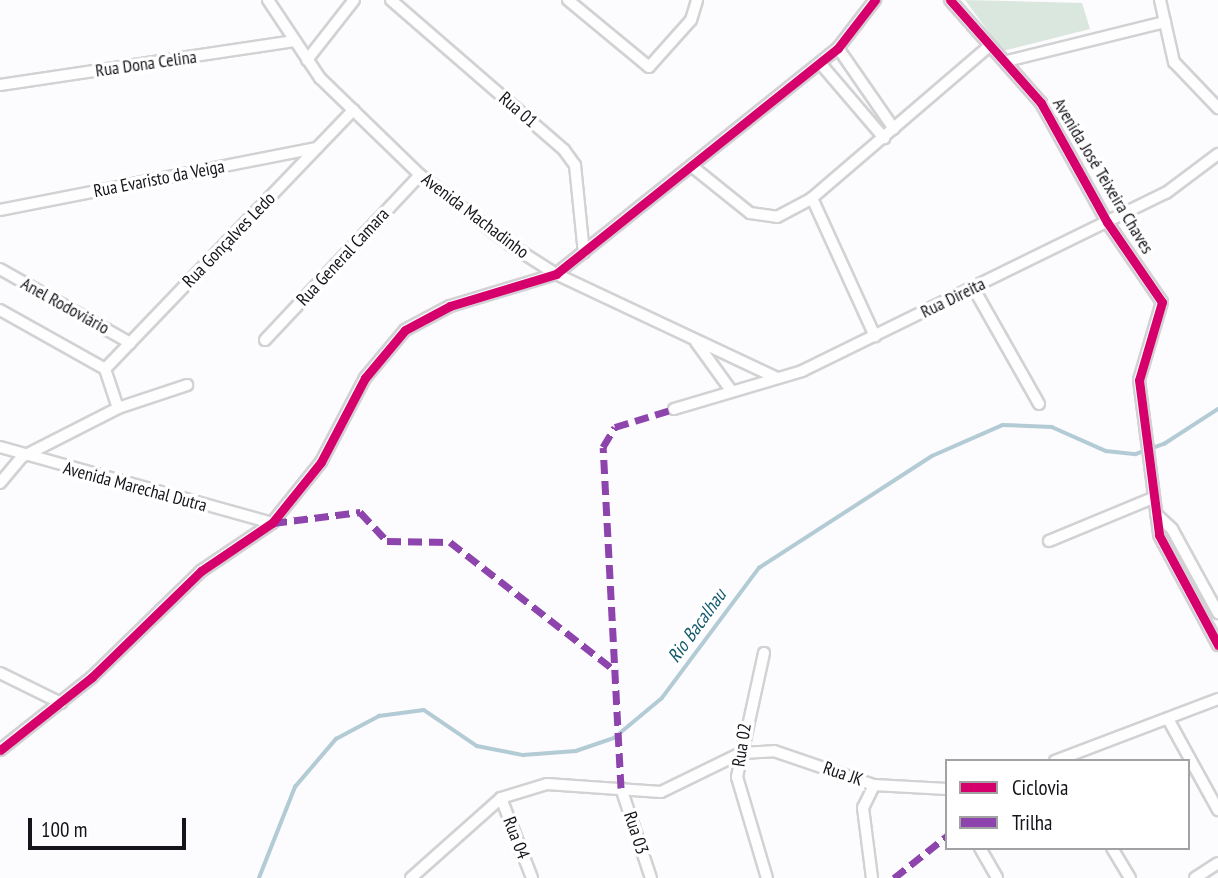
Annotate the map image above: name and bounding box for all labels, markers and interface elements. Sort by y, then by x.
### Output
street label: Rua Dona Celina [94,46,198,82]
street label: Rua 01 [494,88,542,132]
street label: Avenida José Teixeira Chaves [1048,94,1158,258]
street label: Rua Evaristo da Veiga [92,156,226,202]
street label: Avenida Machadinho [417,169,533,263]
street label: Rua Gonçalves Ledo [178,188,280,292]
street label: Rua General Camara [292,204,394,310]
street label: Anel Rodoviário [17,273,113,339]
street label: Rua Direita [917,273,989,323]
street label: Avenida Marechal Dutra [61,457,209,517]
water label: Rio Bacalhau [663,585,731,667]
street label: Rua 02 [728,722,756,768]
street label: Rua JK [820,757,866,791]
legend [945,759,1190,850]
text: Ciclovia [1012,774,1069,801]
scale bar [32,804,189,848]
street label: Rua 03 [619,809,653,857]
text: Trilha [1012,809,1052,836]
street label: Rua 04 [498,814,534,862]
text: 100 m [41,816,87,843]

